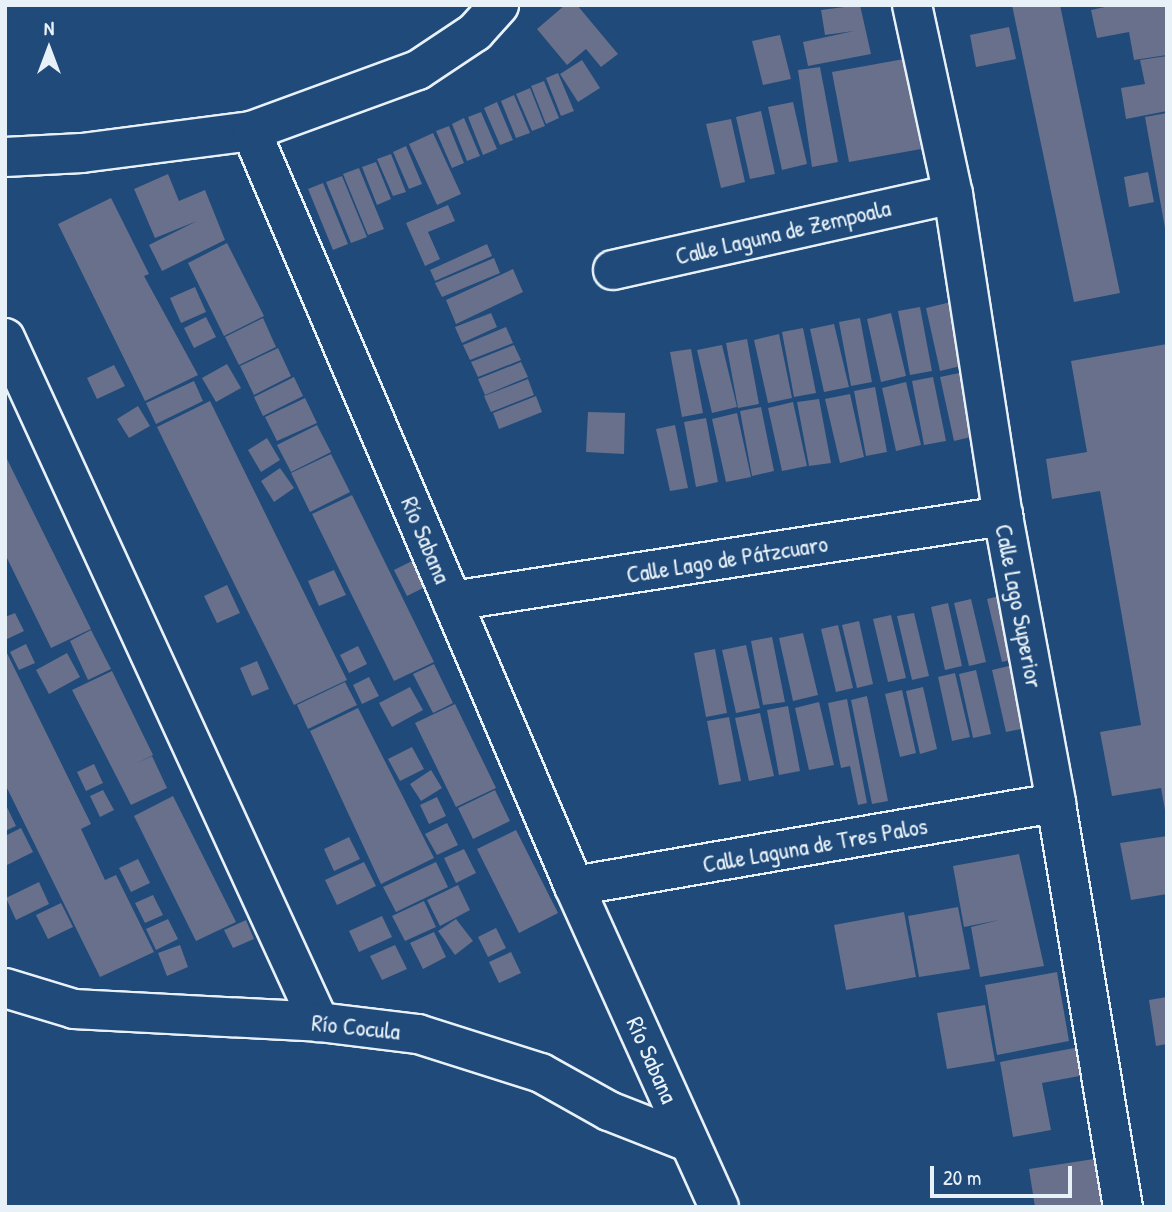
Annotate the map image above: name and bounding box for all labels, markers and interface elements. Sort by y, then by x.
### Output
north arrow [14,14,84,84]
text: N [44,15,54,41]
street label: Calle Laguna de Zempoala [673,193,893,271]
street label: Río Sabana [395,492,457,588]
street label: Calle Lago Superior [989,522,1049,690]
street label: Calle Lago de Pátzcuaro [624,529,830,589]
street label: Calle Laguna de Tres Palos [700,811,930,879]
street label: Río Cocula [310,1008,402,1046]
street label: Río Sabana [620,1012,684,1108]
scale bar [934,1152,1076,1196]
text: 20 m [943,1163,981,1192]

